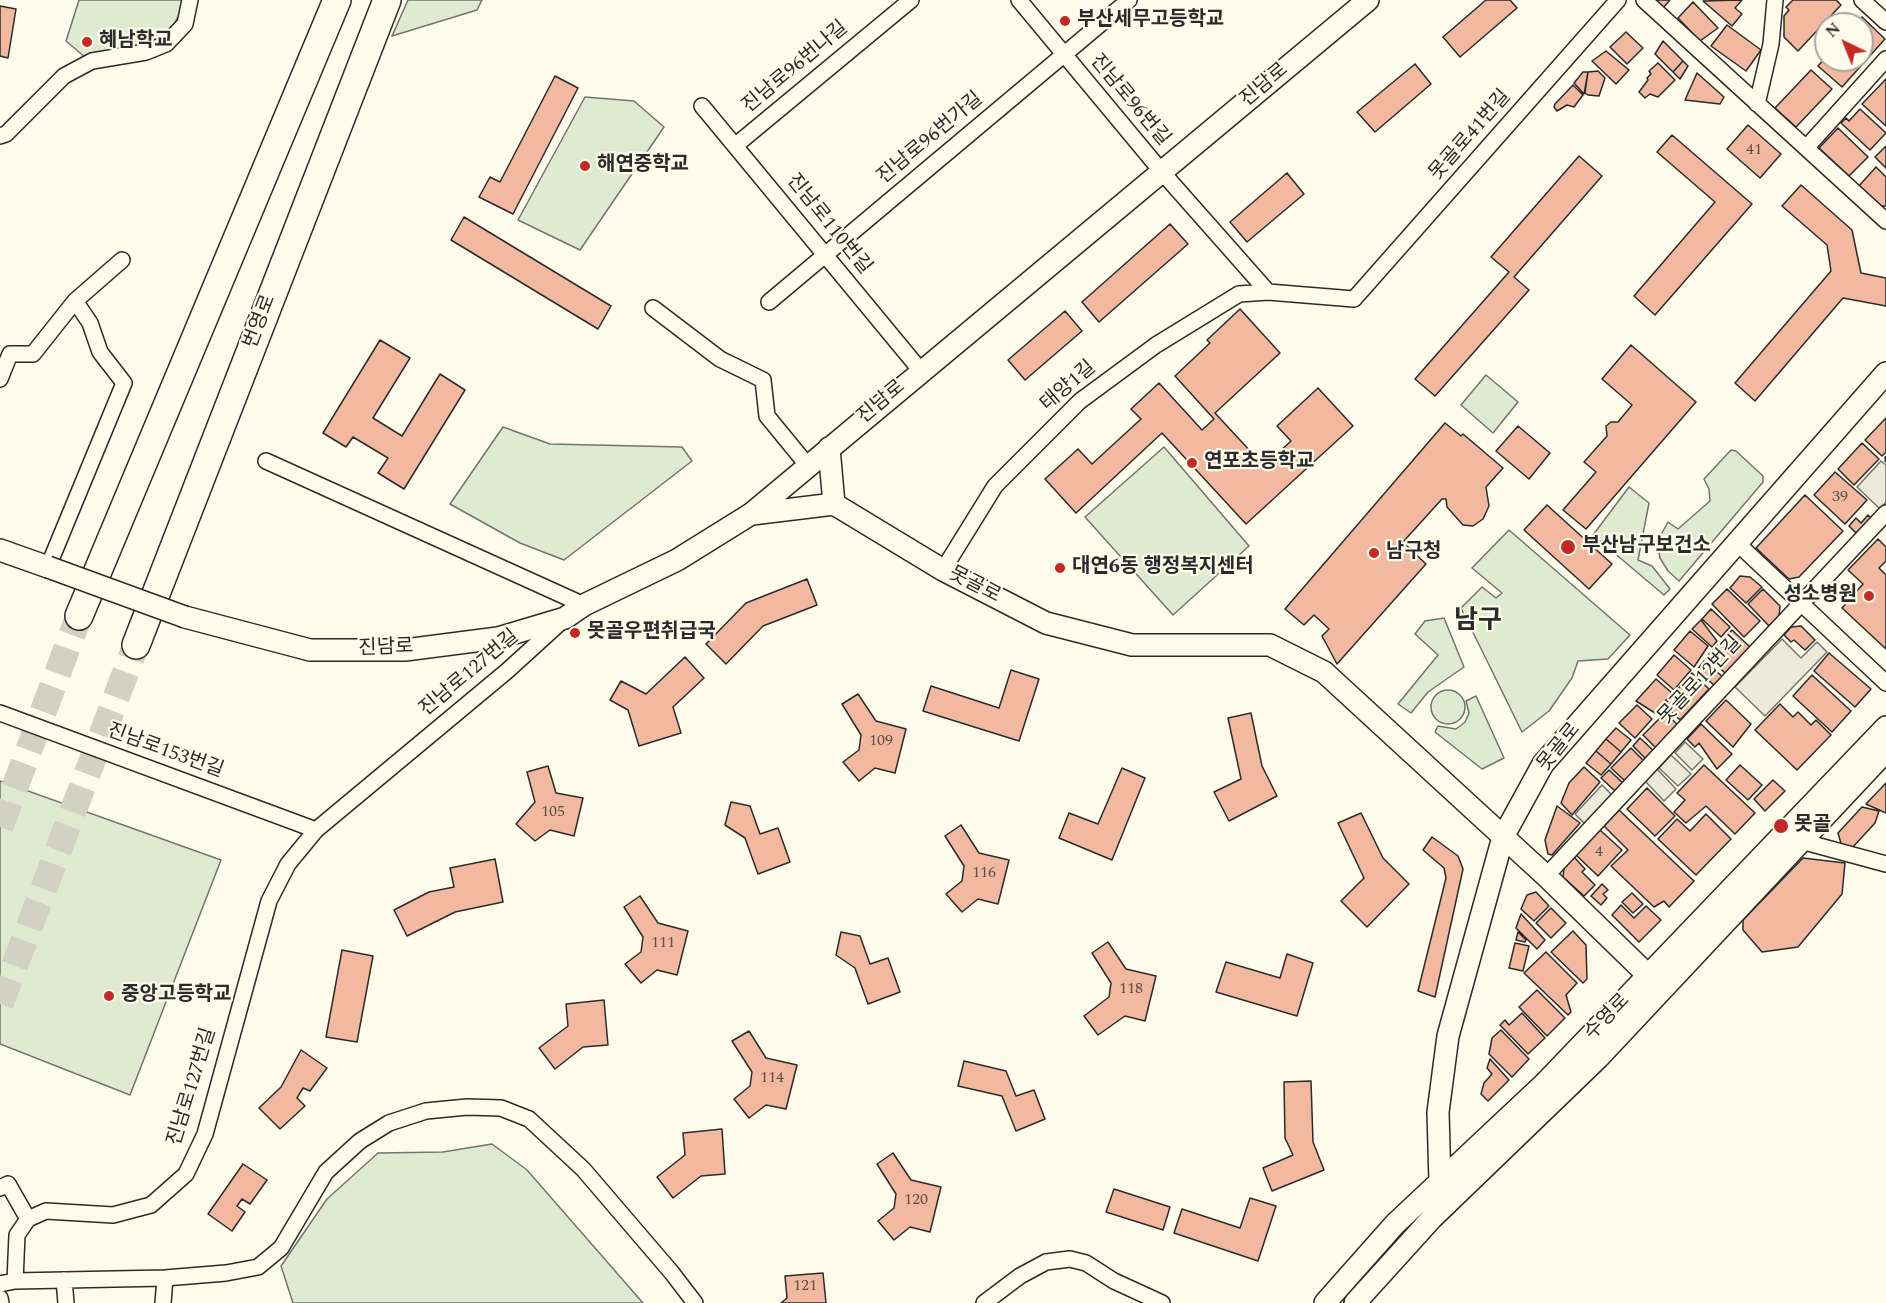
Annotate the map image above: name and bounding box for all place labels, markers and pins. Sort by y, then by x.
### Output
place label: 부산세무고등학교 [1077,9,1224,33]
marker: 부산세무고등학교 [1058,14,1072,28]
place label: 혜남학교 [99,30,173,54]
marker: 혜남학교 [80,35,94,49]
place label: 해연중학교 [597,154,689,178]
marker: 해연중학교 [578,159,592,173]
place label: 연포초등학교 [1204,451,1314,475]
marker: 연포초등학교 [1185,456,1199,470]
place label: 부산남구보건소 [1582,535,1711,559]
marker: 부산남구보건소 [1559,538,1577,556]
place label: 남구청 [1386,541,1441,565]
marker: 남구청 [1367,546,1381,560]
place label: 대연6동 행정복지센터 [1072,556,1254,580]
marker: 대연6동 행정복지센터 [1053,561,1067,575]
place label: 성소병원 [1783,584,1857,608]
marker: 성소병원 [1862,589,1876,603]
place label: 못골우편취급국 [587,621,716,645]
marker: 못골우편취급국 [568,626,582,640]
place label: 못골 [1794,814,1831,838]
marker: 못골 [1772,817,1790,835]
place label: 중앙고등학교 [121,984,231,1008]
marker: 중앙고등학교 [102,989,116,1003]

